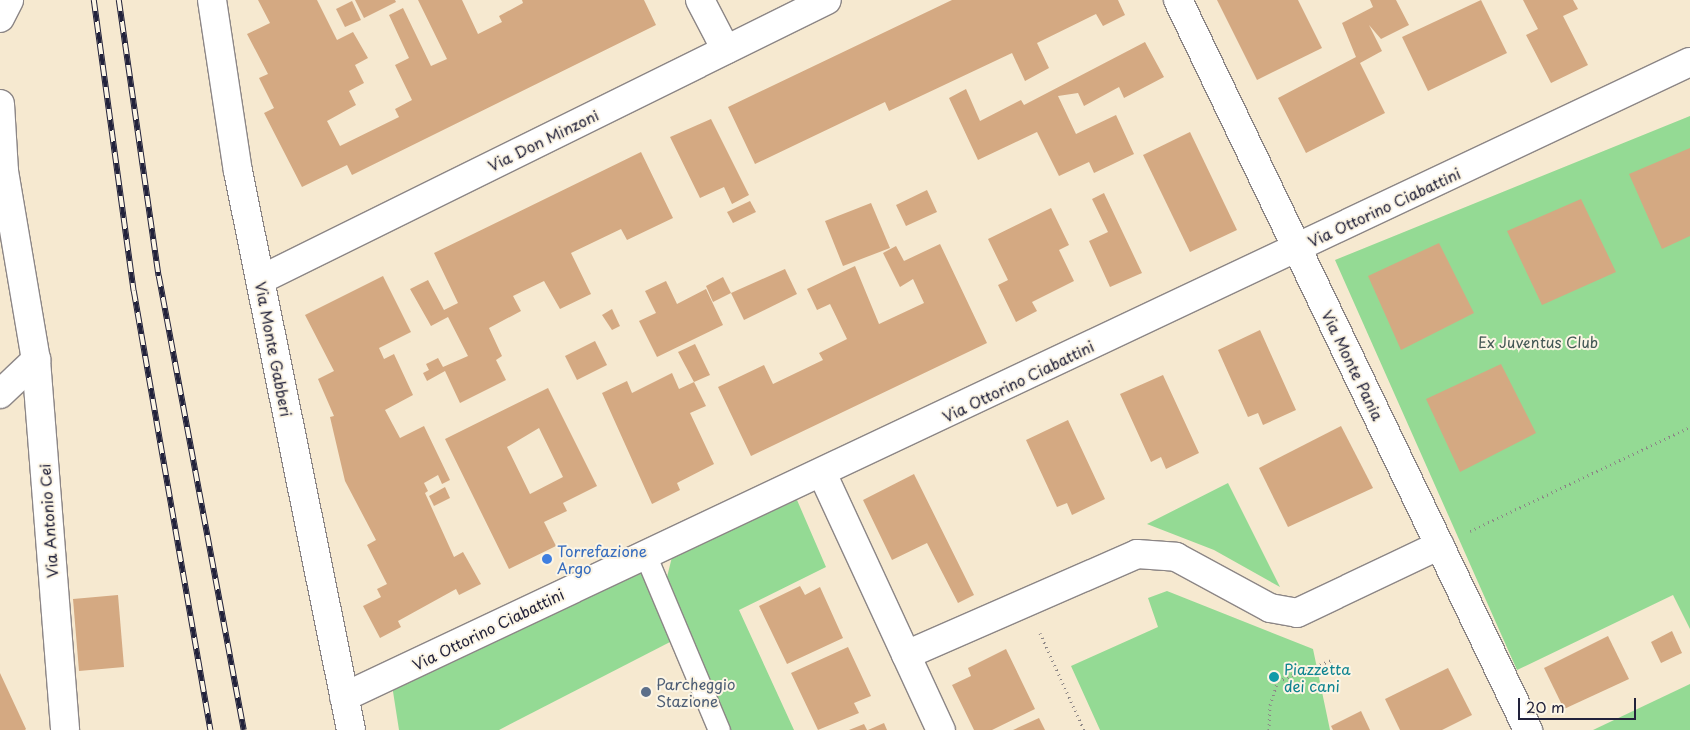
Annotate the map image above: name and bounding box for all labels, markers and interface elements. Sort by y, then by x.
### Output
street label: Via Don Minzoni [485,106,601,174]
street label: Via Ottorino Ciabattini [1305,164,1463,250]
street label: Via Monte Gabberi [252,280,296,418]
street label: Via Monte Pania [1319,307,1387,423]
park label: Ex Juventus Club [1477,333,1599,351]
street label: Via Ottorino Ciabattini [940,337,1096,425]
street label: Via Antonio Cei [35,464,61,578]
place label: Torrefazione Argo [557,541,647,576]
marker: Torrefazione Argo [541,553,553,565]
street label: Via Ottorino Ciabattini [410,585,566,673]
place label: Piazzetta dei cani [1284,659,1351,694]
marker: Piazzetta dei cani [1268,671,1280,683]
place label: Parcheggio Stazione [656,674,736,709]
marker: Parcheggio Stazione [640,686,652,698]
scale bar [1520,688,1638,720]
text: 20 m [1526,695,1565,718]

